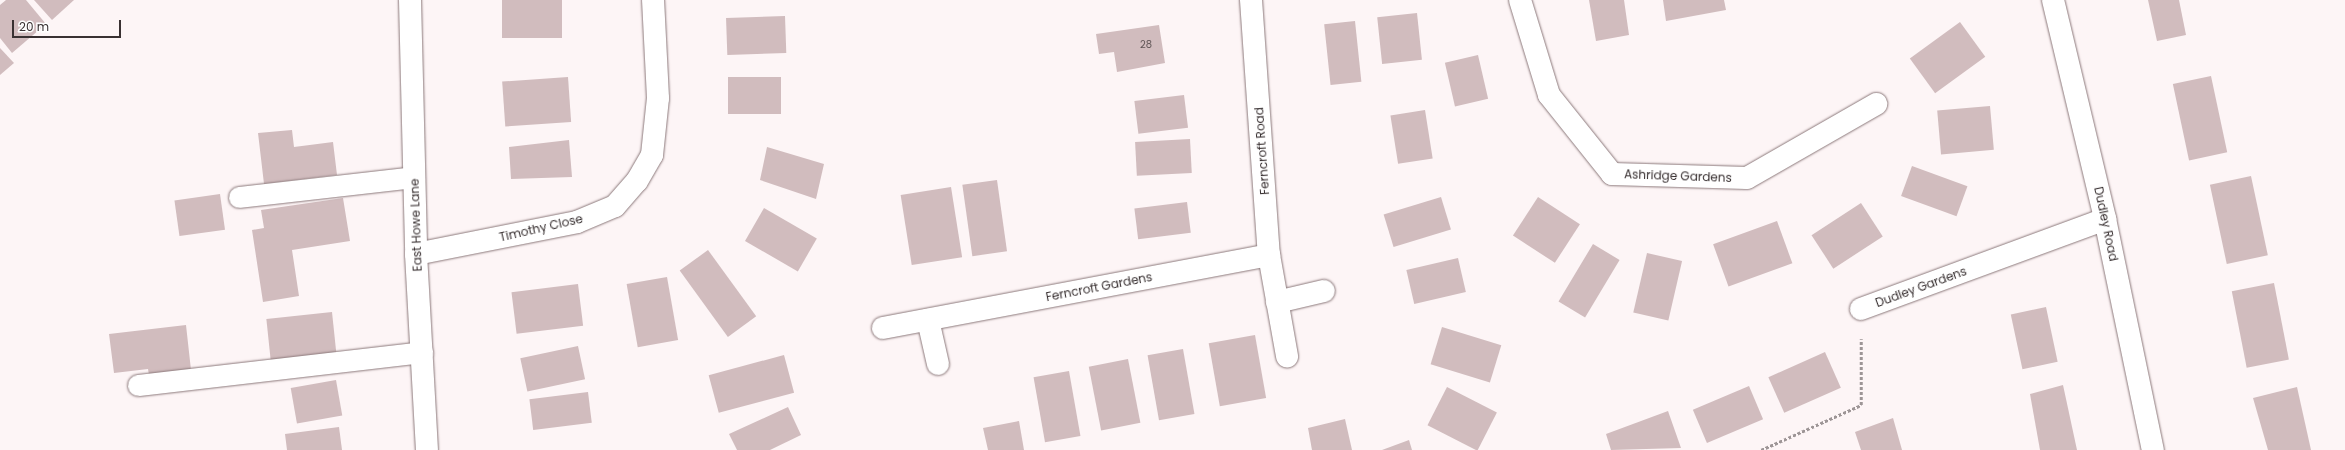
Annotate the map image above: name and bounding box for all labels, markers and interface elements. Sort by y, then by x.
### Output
scale bar [14,12,123,38]
text: 20 m [19,18,49,35]
house number: 28 [1140,39,1152,51]
street label: Ferncroft Road [1252,107,1272,195]
street label: Ashridge Gardens [1624,167,1732,185]
street label: East Howe Lane [407,178,425,272]
street label: Dudley Road [2091,185,2121,263]
street label: Timothy Close [498,211,584,245]
street label: Dudley Gardens [1873,264,1969,310]
street label: Ferncroft Gardens [1045,270,1153,304]

